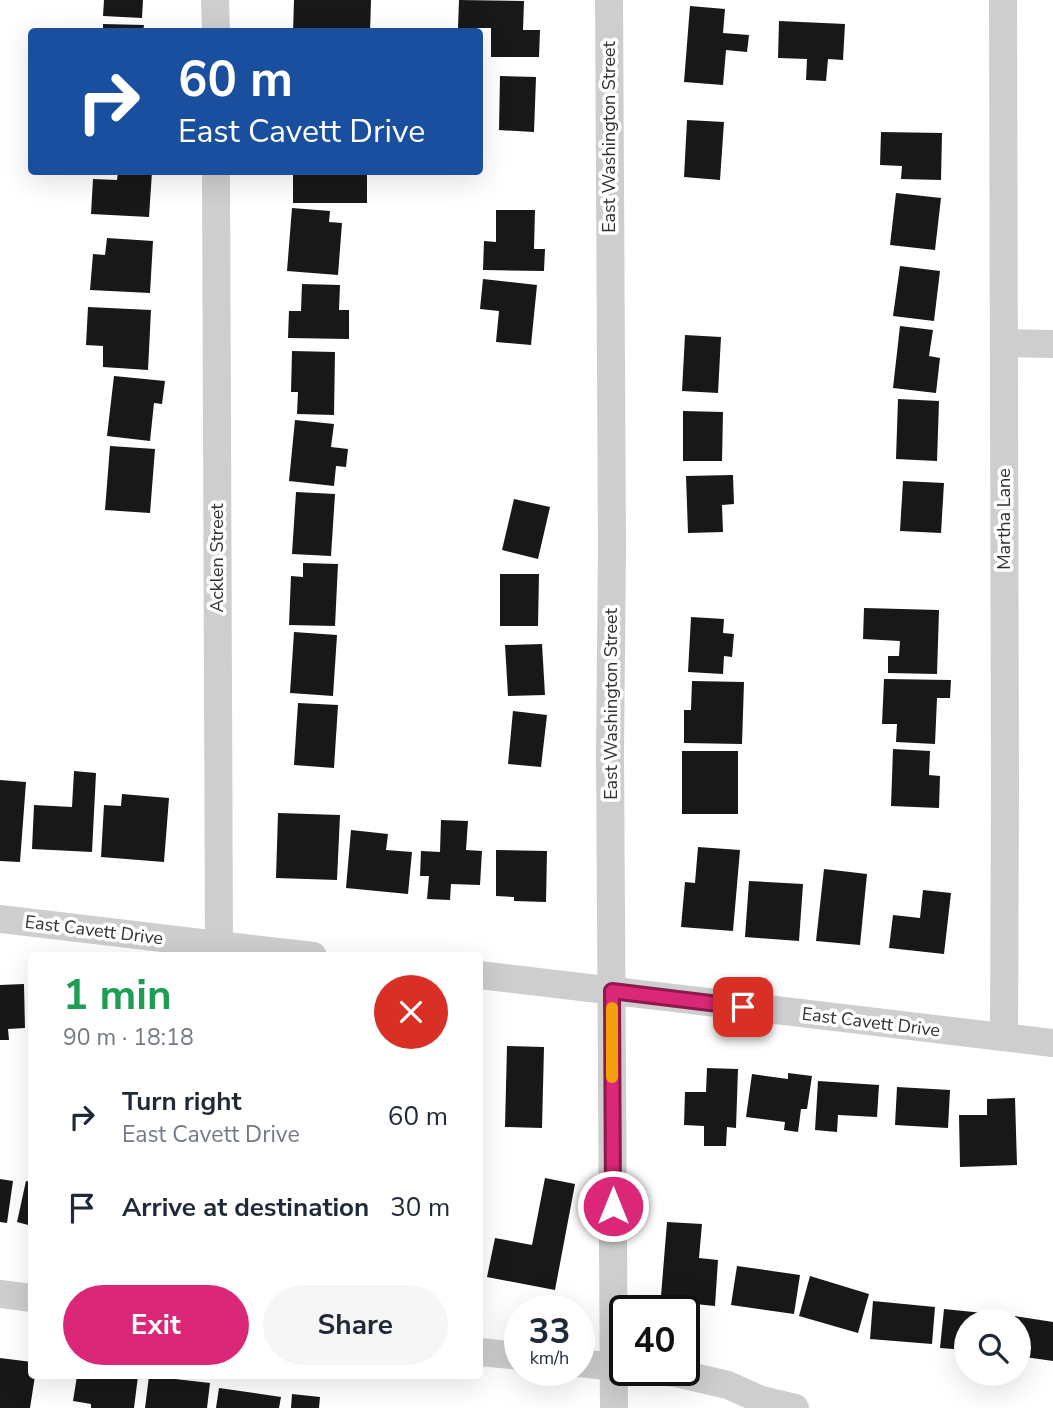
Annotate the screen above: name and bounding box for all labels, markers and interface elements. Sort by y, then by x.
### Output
street label: East Washington Street [597,40,621,233]
text: 60 m [178,46,293,113]
icon: right [63,56,154,147]
text: East Cavett Drive [178,110,425,153]
street label: Martha Lane [992,468,1016,570]
street label: Acklen Street [205,503,229,613]
street label: East Washington Street [599,607,623,800]
street label: East Cavett Drive [24,910,164,950]
text: 1 min [63,967,172,1024]
button: close [374,975,448,1049]
pin [713,977,773,1037]
icon: arrive [724,988,762,1026]
street label: East Cavett Drive [801,1002,941,1042]
text: 90 m · 18:18 [63,1022,194,1053]
text: Turn right [122,1084,241,1119]
icon: right [63,1098,101,1136]
text: 60 m [388,1099,448,1134]
text: East Cavett Drive [122,1119,300,1150]
position arrow [576,1169,650,1243]
icon: arrive [63,1189,101,1227]
text: Arrive at destination [122,1190,369,1225]
text: 30 m [390,1190,450,1225]
button: Exit [63,1285,249,1365]
button: Share [263,1285,448,1365]
speed limit sign: 40 [609,1295,700,1386]
text: 33 [528,1308,571,1355]
map controls [954,1309,1031,1386]
button: search [954,1309,1031,1386]
text: km/h [530,1346,569,1370]

